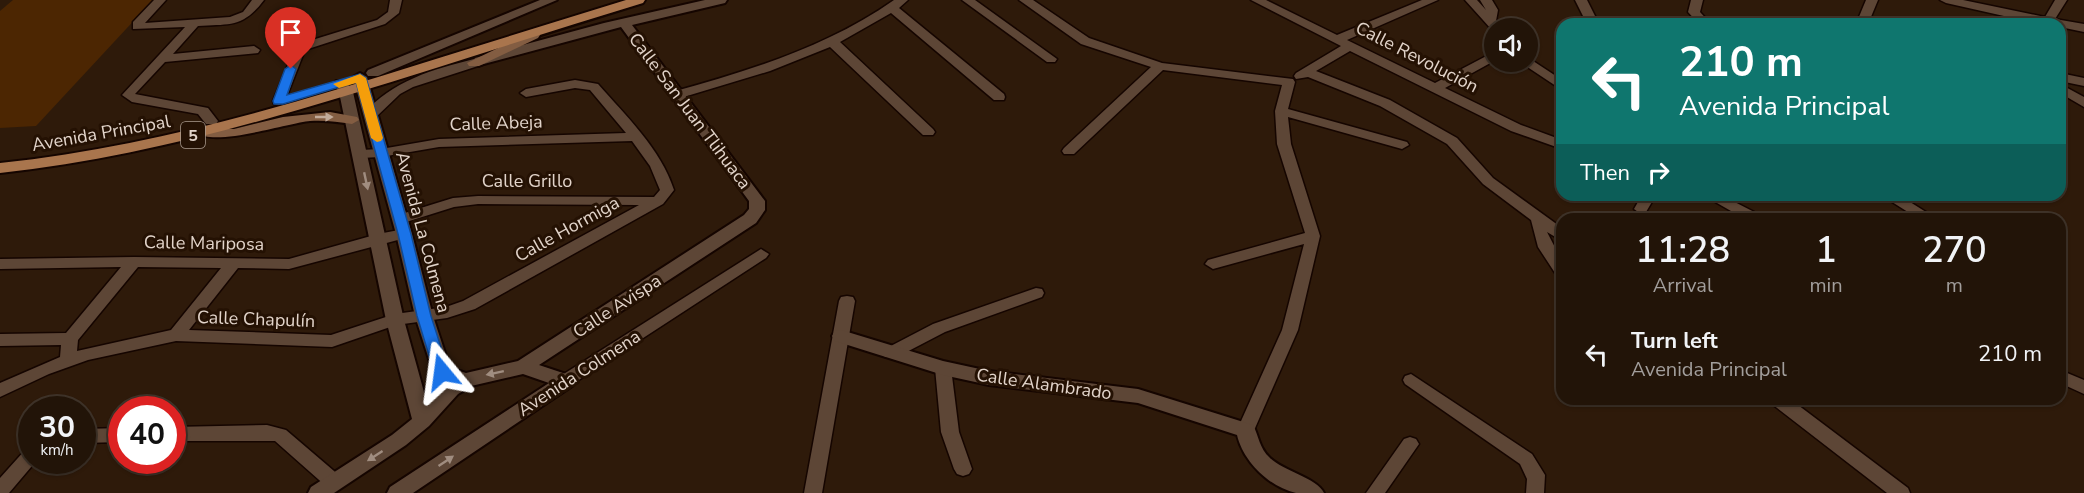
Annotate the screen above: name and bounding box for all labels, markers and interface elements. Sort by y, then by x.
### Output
pin [265,7,316,69]
icon: arrive [274,16,307,49]
street label: Calle Revolución [1352,16,1482,98]
map controls [1484,18,1538,72]
button: sound [1484,18,1538,72]
street label: Calle San Juan Tlihuaca [623,28,757,194]
text: 210 m [1679,34,1803,91]
icon: left [1580,42,1658,120]
text: Avenida Principal [1679,88,1890,125]
street label: Avenida Principal [30,109,173,157]
street label: Calle Abeja [449,109,543,137]
one-way arrow [315,112,334,122]
road number: 5 [181,122,205,148]
street label: Avenida La Colmena [390,149,456,315]
icon: right [1642,156,1675,189]
text: Then [1580,158,1630,188]
street label: Calle Grillo [482,169,572,193]
one-way arrow [362,171,371,190]
street label: Calle Hormiga [510,190,624,268]
text: 11:28 [1635,226,1730,275]
text: 1 [1815,226,1837,275]
text: 270 [1922,226,1987,275]
street label: Calle Mariposa [144,230,264,256]
street label: Calle Avispa [568,268,666,344]
text: Arrival [1653,272,1713,299]
text: min [1810,272,1843,299]
text: m [1946,272,1963,299]
street label: Calle Chapulín [196,305,316,333]
street label: Avenida Colmena [513,324,645,422]
text: Turn left [1631,326,1718,356]
icon: left [1580,338,1613,371]
text: 210 m [1978,339,2042,369]
position arrow [410,340,474,404]
text: Avenida Principal [1631,356,1787,383]
street label: Calle Alambrado [975,363,1113,405]
one-way arrow [485,369,504,379]
speed limit sign: 40 [108,396,186,474]
text: 30 [39,407,75,448]
text: km/h [40,440,74,460]
one-way arrow [367,450,383,462]
one-way arrow [437,455,454,466]

